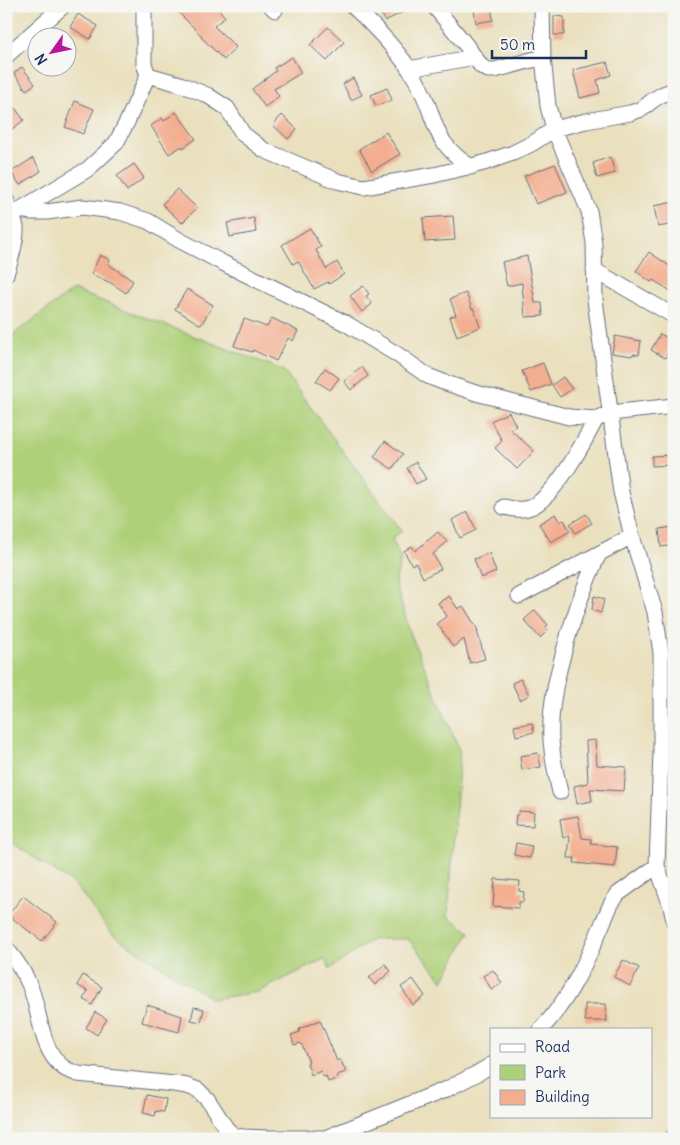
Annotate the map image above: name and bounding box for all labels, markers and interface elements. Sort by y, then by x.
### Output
north arrow [28,28,78,78]
scale bar [492,28,586,60]
text: 50 m [500,35,535,54]
text: N [31,50,51,68]
legend [490,1028,652,1118]
text: Road [535,1037,570,1056]
text: Park [535,1063,566,1082]
text: Building [535,1087,590,1106]

